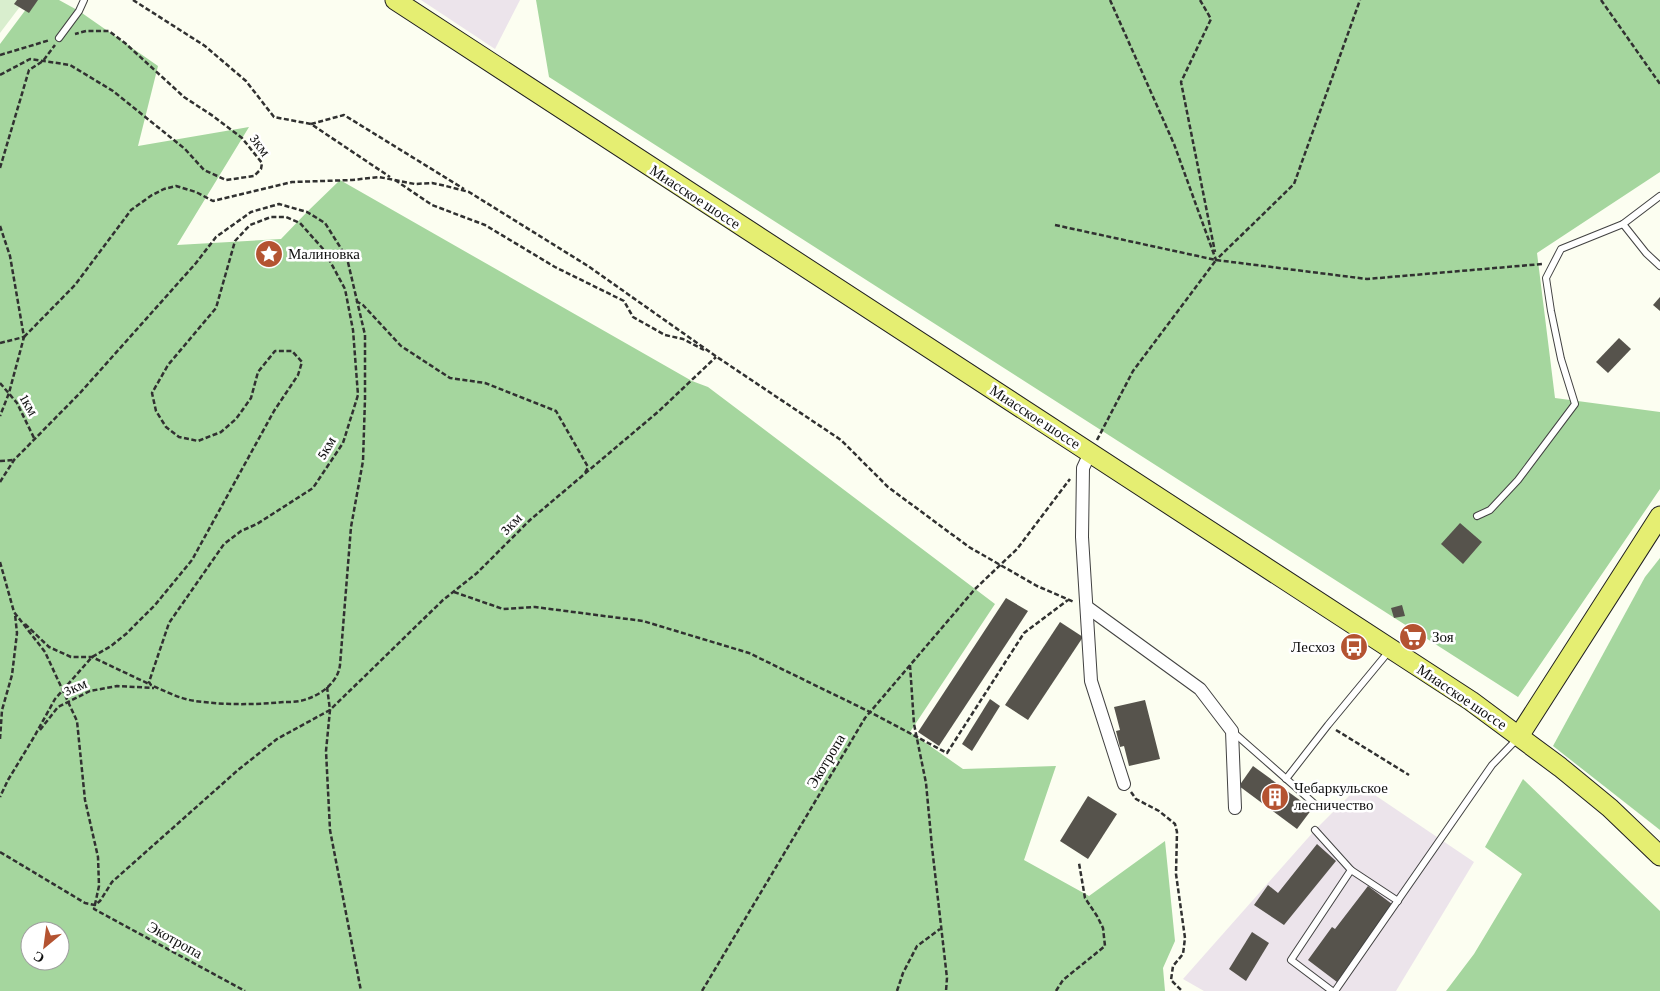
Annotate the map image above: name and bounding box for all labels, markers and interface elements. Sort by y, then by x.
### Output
street label: 3км [247,131,274,160]
street label: Миасское шоссе [647,162,744,232]
place icon: Малиновка [254,239,284,269]
place label: Малиновка [288,246,360,262]
street label: Миасское шоссе [987,382,1084,452]
street label: 1км [17,392,42,419]
street label: 5км [313,433,339,462]
street label: 3км [497,510,525,538]
supermarket icon: Зоя [1398,622,1428,652]
place label: Зоя [1432,629,1454,645]
bus stop icon: Лесхоз [1339,632,1369,662]
place label: Лесхоз [1291,639,1335,655]
street label: Миасское шоссе [1414,661,1510,733]
street label: 3км [61,675,90,699]
street label: Экотропа [804,731,849,791]
place label: Чебаркульское лесничество [1294,780,1388,813]
building icon: Чебаркульское лесничество [1260,782,1290,812]
street label: Экотропа [145,918,205,962]
north arrow [20,921,70,971]
text: С [30,948,47,967]

